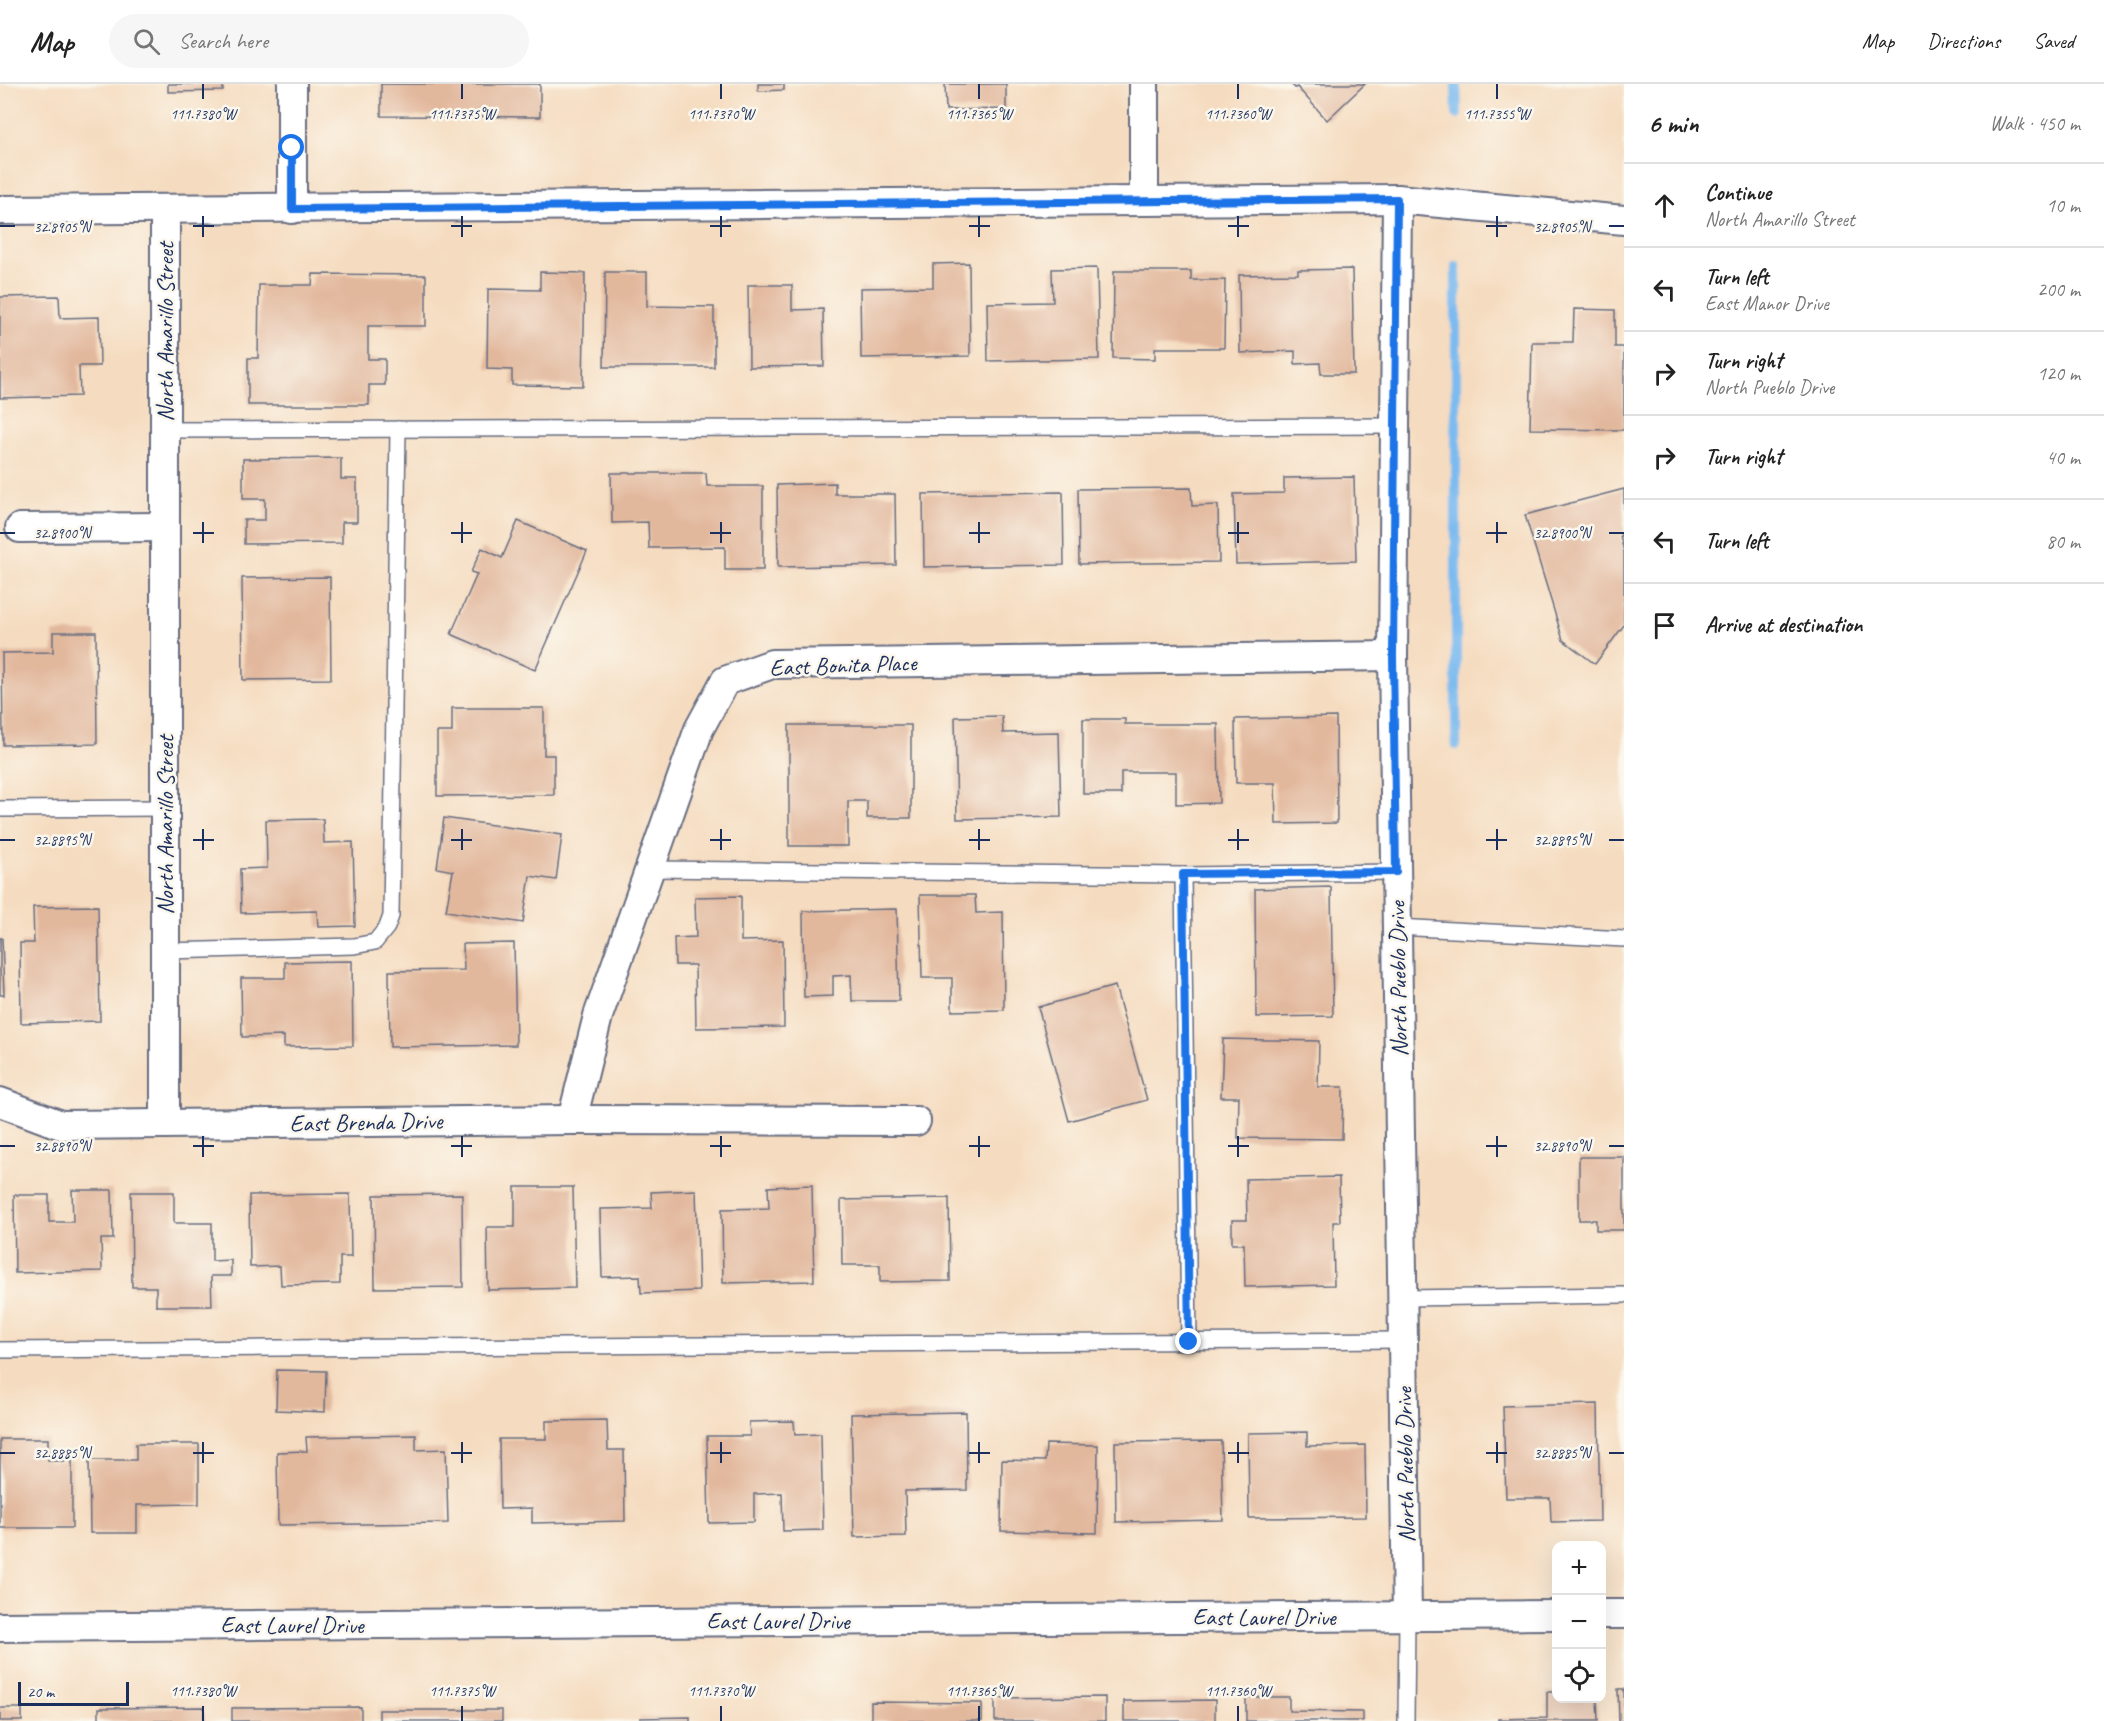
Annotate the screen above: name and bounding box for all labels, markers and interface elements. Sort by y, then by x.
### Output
search box [109,14,529,68]
text: Map [30,24,73,59]
icon: search [130,25,163,58]
text: Search here [178,27,268,55]
text: Map [1862,28,1894,54]
text: Directions [1927,28,2000,54]
text: Saved [2033,28,2074,54]
text: 111.7380°W [170,105,239,124]
text: 111.7375°W [429,105,498,124]
text: 111.7370°W [688,105,757,124]
text: 111.7365°W [946,105,1015,124]
text: 111.7360°W [1205,105,1274,124]
text: 111.7355°W [1464,105,1533,124]
text: 6 min [1648,107,1698,140]
text: Walk · 450 m [1990,111,2080,136]
route start [278,134,304,160]
text: Continue [1705,179,1771,207]
icon: ahead [1648,189,1681,222]
text: 10 m [2046,193,2080,218]
text: North Amarillo Street [1705,207,1855,232]
text: 32.8905°N [34,218,93,237]
text: 32.8905°N [1534,218,1593,237]
street label: North Amarillo Street [150,240,180,422]
text: Turn left [1705,263,1769,291]
icon: left [1648,273,1681,306]
text: 200 m [2037,277,2080,302]
text: East Manor Drive [1705,291,1829,316]
text: Turn right [1705,347,1782,375]
icon: right [1648,357,1681,390]
text: 120 m [2037,361,2080,386]
text: North Pueblo Drive [1705,375,1834,400]
icon: right [1648,441,1681,474]
text: Turn right [1705,443,1782,471]
text: 40 m [2046,445,2080,470]
text: 32.8900°N [34,524,93,543]
text: 32.8900°N [1534,524,1593,543]
icon: left [1648,525,1681,558]
text: Turn left [1705,527,1769,555]
text: 80 m [2046,529,2080,554]
icon: arrive [1648,609,1681,642]
text: Arrive at destination [1705,611,1862,639]
street label: East Bonita Place [769,647,919,683]
street label: North Amarillo Street [150,733,180,915]
text: 32.8895°N [34,831,93,850]
text: 32.8895°N [1534,831,1593,850]
street label: North Pueblo Drive [1382,899,1414,1057]
street label: East Brenda Drive [289,1106,445,1138]
text: 32.8890°N [34,1137,93,1156]
text: 32.8890°N [1534,1137,1593,1156]
route end [1175,1328,1201,1354]
street label: North Pueblo Drive [1389,1385,1421,1543]
text: 32.8885°N [34,1444,93,1463]
text: 32.8885°N [1534,1444,1593,1463]
map controls [1552,1541,1606,1703]
button: + [1552,1541,1606,1595]
button: − [1552,1595,1606,1649]
street label: East Laurel Drive [1192,1602,1338,1632]
street label: East Laurel Drive [706,1606,852,1636]
street label: East Laurel Drive [220,1610,366,1640]
button: locate [1552,1649,1606,1703]
scale bar [18,1679,129,1706]
text: 20 m [27,1682,54,1702]
text: 111.7380°W [170,1682,239,1701]
text: 111.7375°W [429,1682,498,1701]
text: 111.7370°W [688,1682,757,1701]
text: 111.7365°W [946,1682,1015,1701]
text: 111.7360°W [1205,1682,1274,1701]

